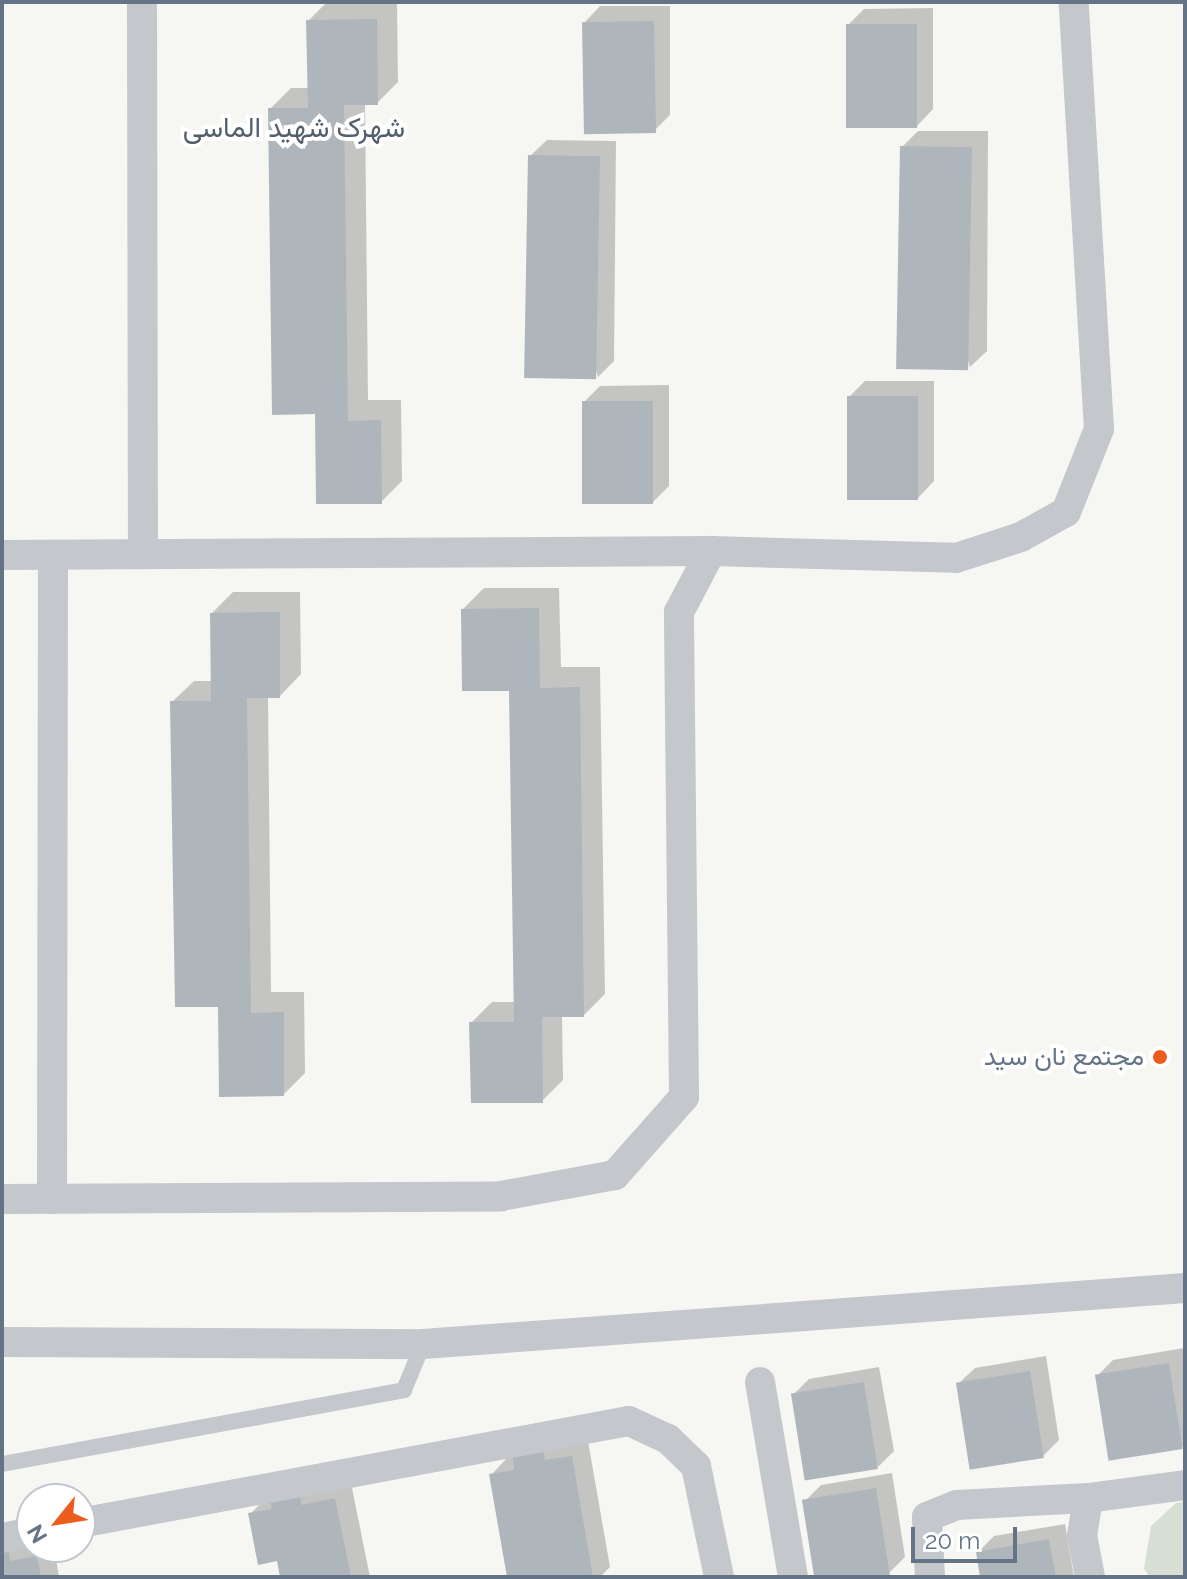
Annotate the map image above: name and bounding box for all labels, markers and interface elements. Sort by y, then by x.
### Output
district label: شهرک شهید الماسی [183,111,405,145]
place label: مجتمع نان سید [984,1041,1144,1073]
marker: مجتمع نان سید [1151,1048,1169,1066]
north arrow [16,1483,96,1563]
scale bar [915,1511,1021,1561]
text: N [21,1520,52,1548]
text: 20 m [925,1526,980,1555]

